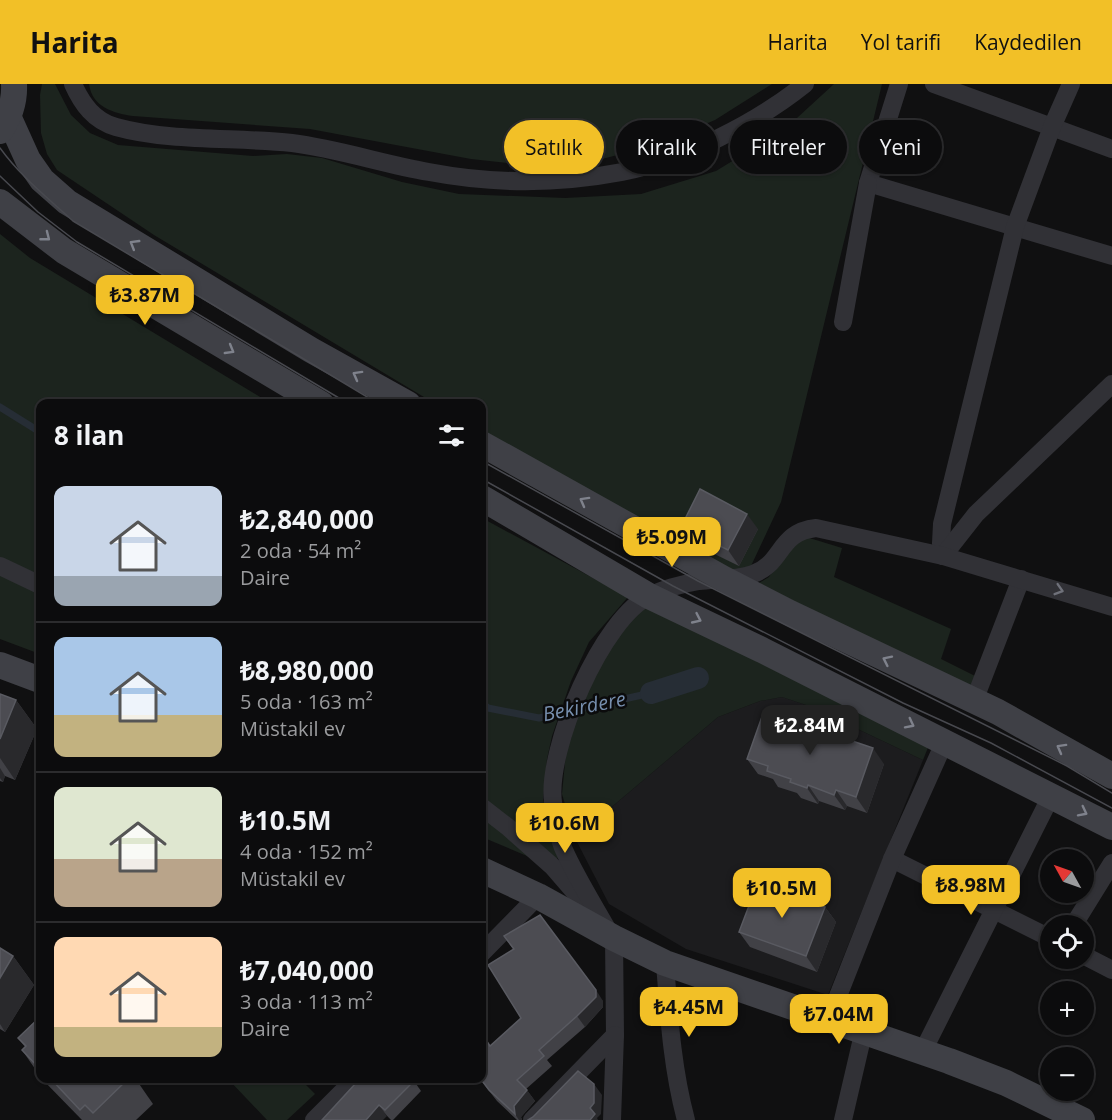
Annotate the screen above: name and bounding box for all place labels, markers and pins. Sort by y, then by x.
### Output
pin: ₺3.87M [96,275,194,326]
pin: ₺5.09M [623,517,721,568]
pin: ₺2.84M [761,705,859,756]
pin: ₺10.6M [516,803,614,854]
pin: ₺8.98M [922,865,1020,916]
pin: ₺10.5M [733,868,831,919]
pin: ₺4.45M [640,987,738,1038]
pin: ₺7.04M [790,994,888,1045]

